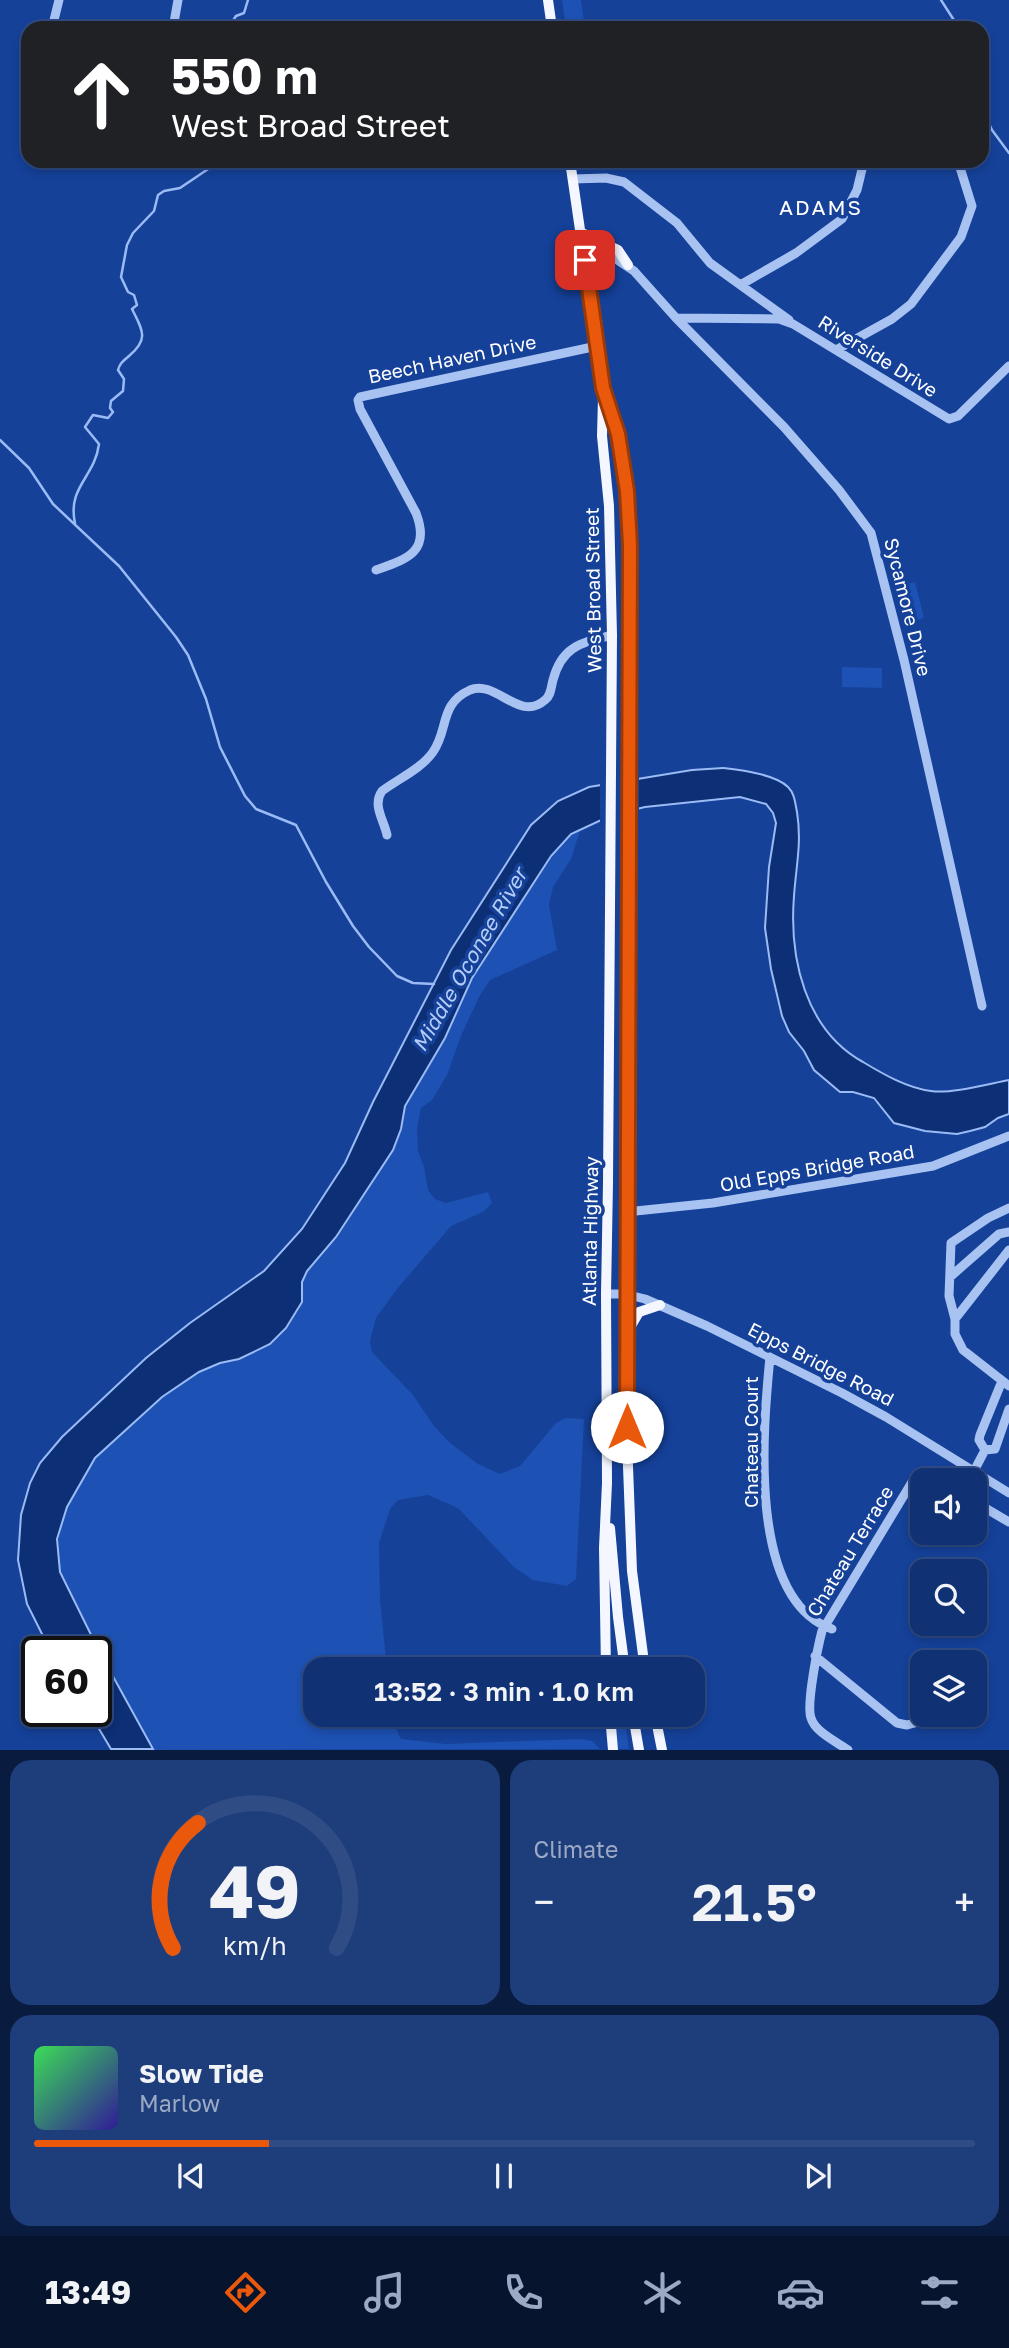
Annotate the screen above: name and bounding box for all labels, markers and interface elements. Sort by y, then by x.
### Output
text: 550 m [171,46,318,105]
icon: ahead [56,49,147,140]
text: West Broad Street [171,106,450,144]
district label: ADAMS [779,194,863,220]
pin [555,230,615,290]
icon: arrive [566,241,604,279]
street label: Riverside Drive [814,310,942,401]
street label: Beech Haven Drive [366,329,538,388]
street label: West Broad Street [580,507,605,673]
street label: Sycamore Drive [880,535,937,678]
water label: Middle Oconee River [406,861,534,1056]
street label: Old Epps Bridge Road [718,1139,916,1196]
street label: Atlanta Highway [577,1156,602,1306]
street label: Epps Bridge Road [744,1317,898,1410]
street label: Chateau Court [739,1376,762,1508]
position arrow [590,1390,664,1464]
map controls [910,1468,987,1727]
button: sound [910,1468,987,1545]
street label: Chateau Terrace [801,1481,898,1620]
button: search [910,1559,987,1636]
speed limit sign: 60 [21,1636,112,1727]
button: layers [910,1650,987,1727]
text: 13:52 · 3 min · 1.0 km [374,1676,634,1707]
text: Climate [534,1835,618,1863]
text: 49 [209,1848,301,1935]
text: 21.5° [692,1870,817,1932]
text: − [534,1879,554,1924]
text: + [954,1879,975,1924]
text: km/h [223,1930,287,1961]
text: Slow Tide [139,2058,264,2089]
text: Marlow [139,2089,220,2117]
icon: previous [172,2157,210,2195]
icon: pause [485,2157,523,2195]
icon: next [799,2157,837,2195]
icon: directions [221,2268,270,2317]
icon: music [360,2268,409,2317]
icon: phone [499,2268,548,2317]
icon: climate [638,2268,687,2317]
icon: car [776,2268,825,2317]
icon: filters [915,2268,964,2317]
text: 13:49 [45,2273,131,2311]

